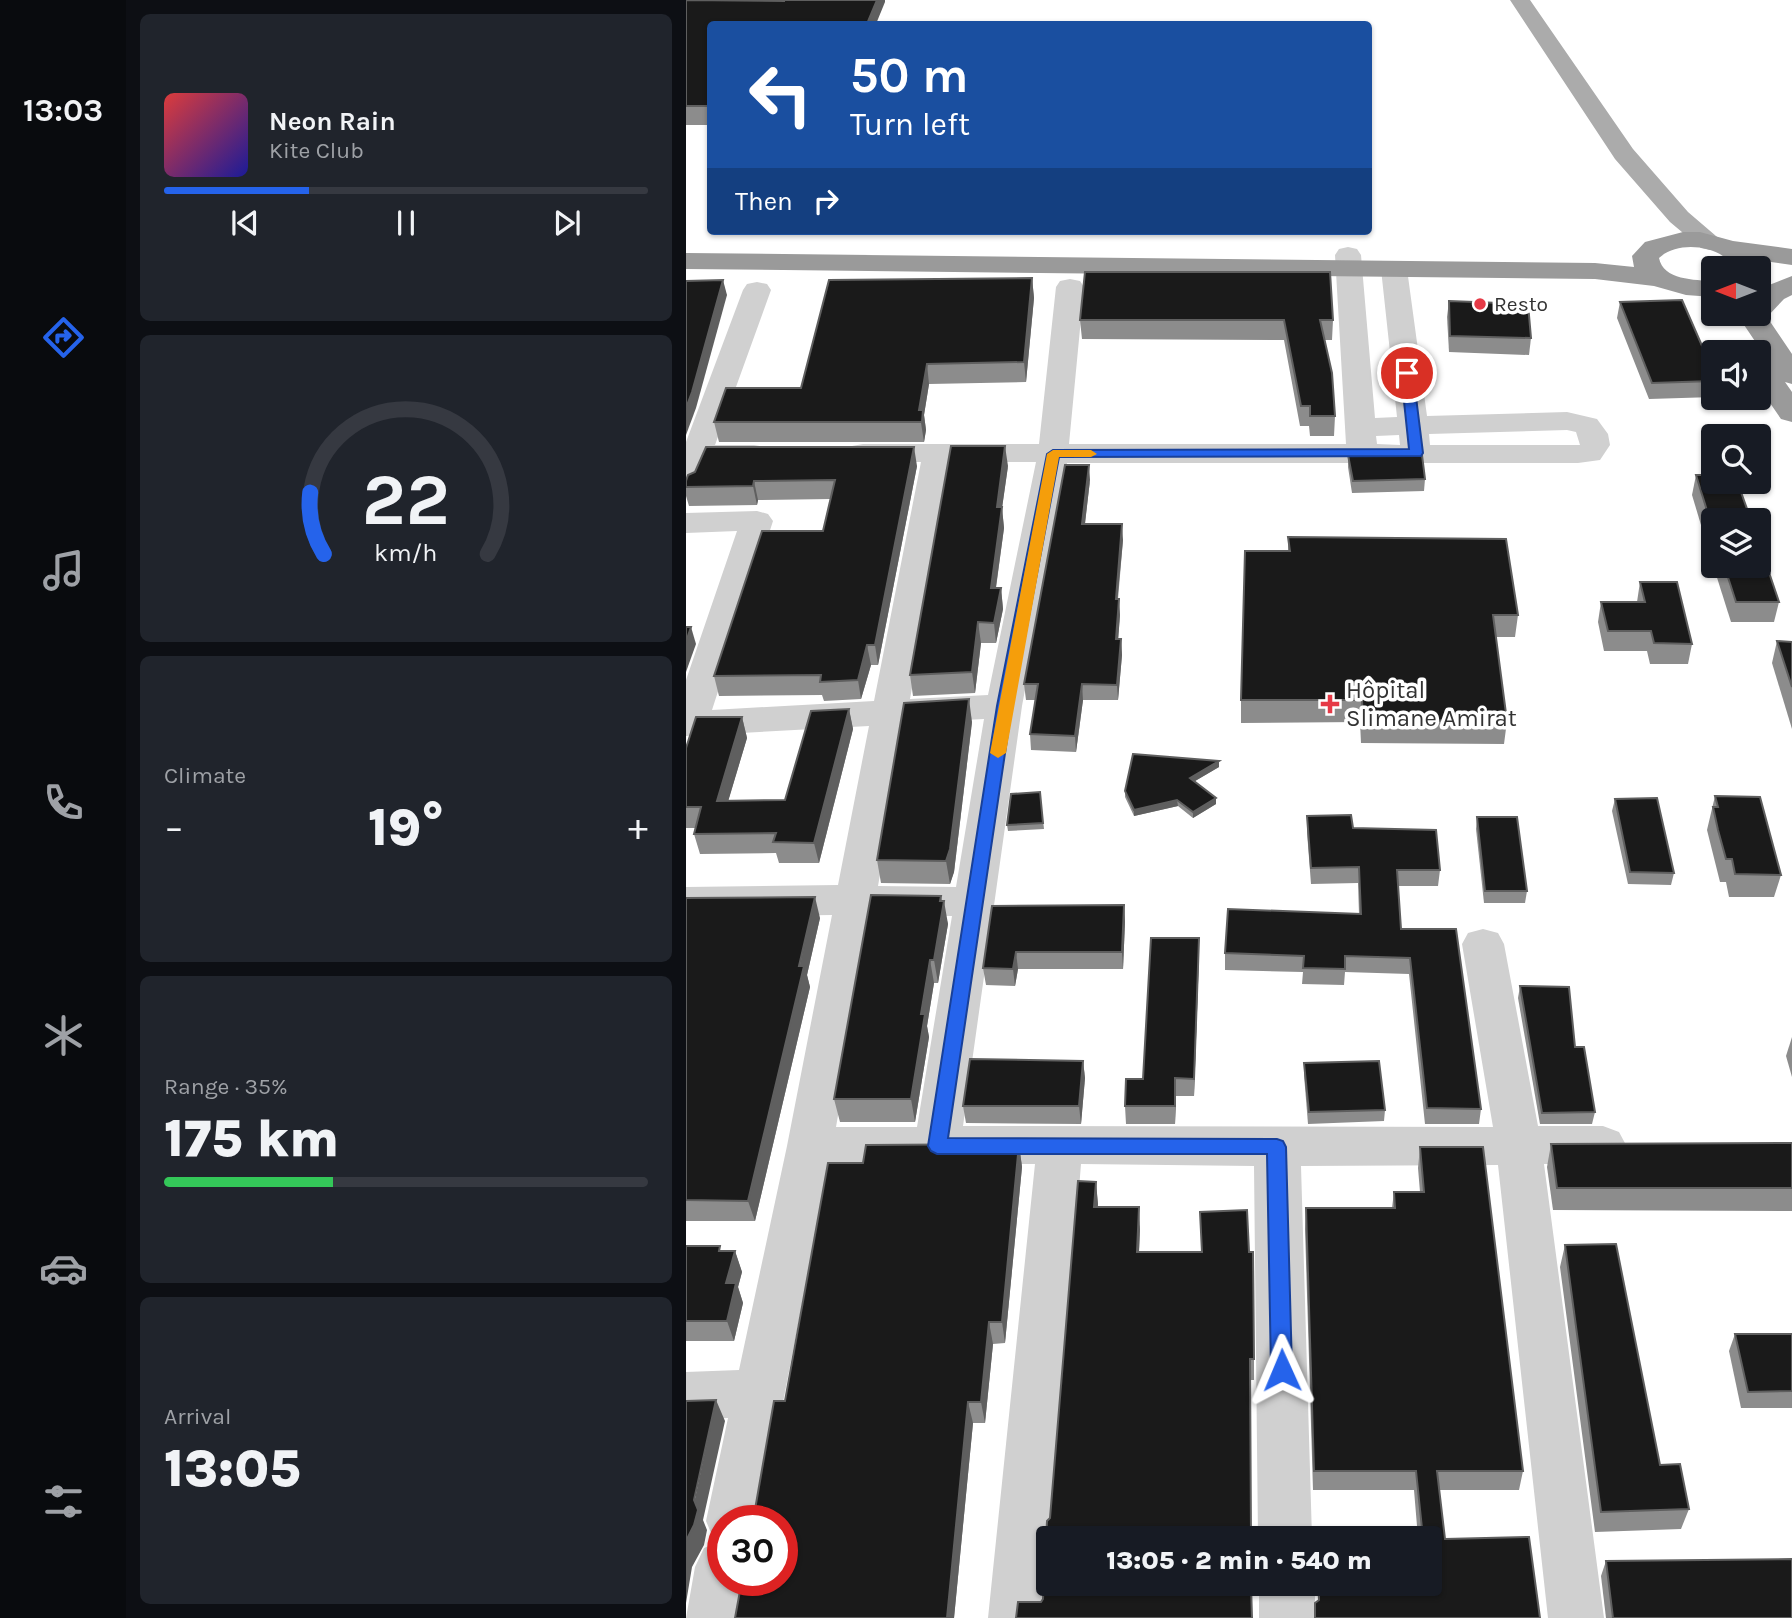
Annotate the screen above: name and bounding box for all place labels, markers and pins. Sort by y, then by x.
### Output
place label: Resto [1494,292,1548,316]
marker: Resto [1472,296,1488,312]
pin [1377,343,1437,403]
place label: Hôpital Slimane Amirat [1346,676,1517,732]
marker: Hôpital Slimane Amirat [1320,694,1340,714]

